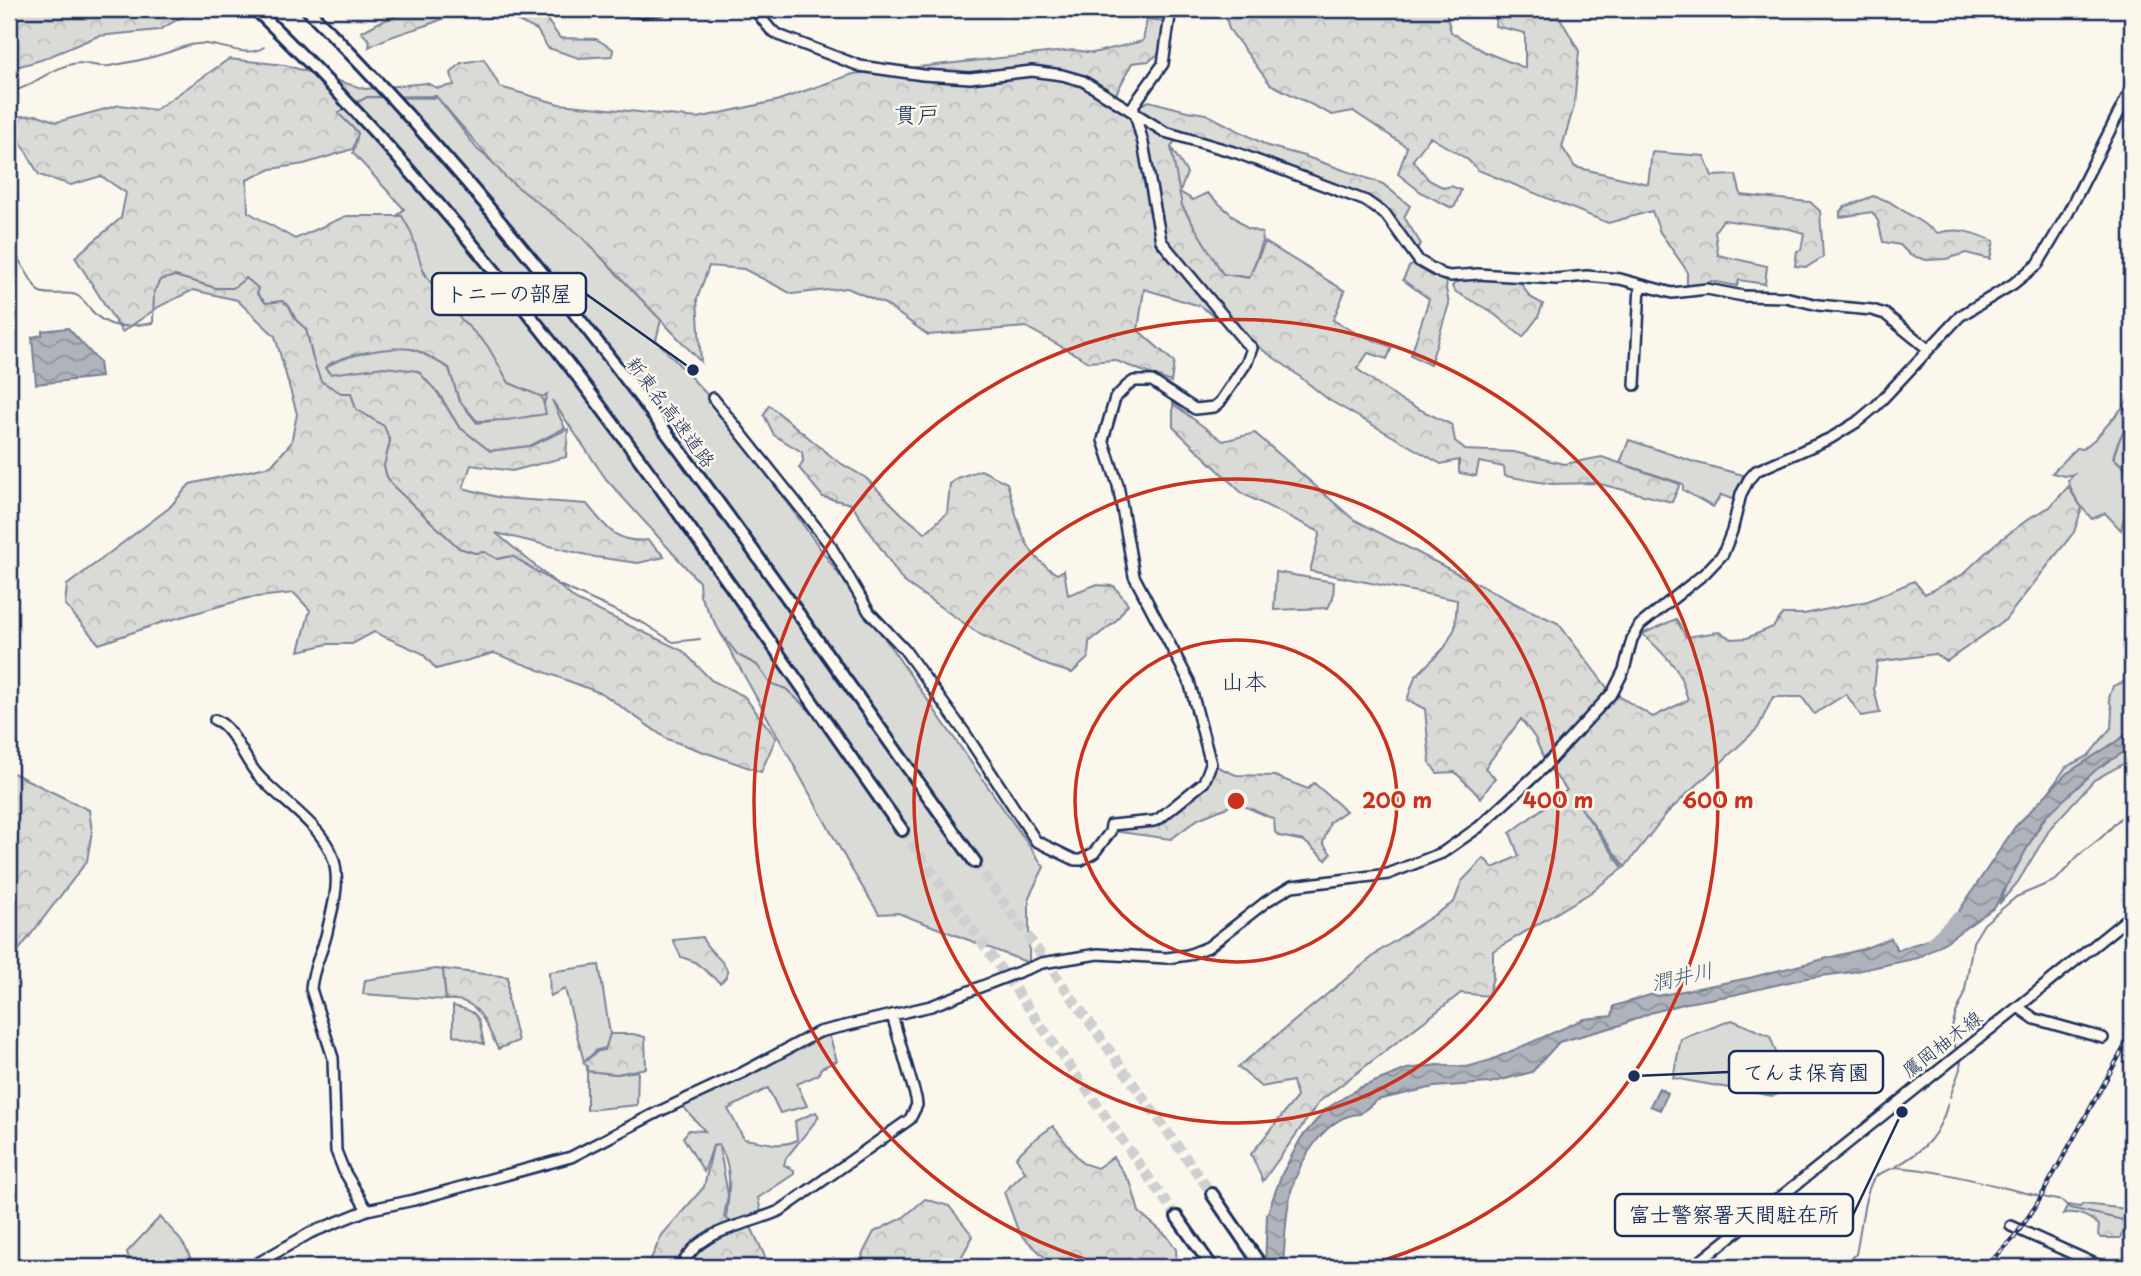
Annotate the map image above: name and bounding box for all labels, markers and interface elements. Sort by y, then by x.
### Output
district label: 貫戸 [894,96,940,131]
callout: トニーの部屋 [432,273,586,315]
text: トニーの部屋 [446,276,572,308]
street label: 新東名高速道路 [621,350,723,473]
district label: 山本 [1221,663,1267,698]
text: 200 m [1362,783,1432,815]
text: 400 m [1523,783,1593,815]
text: 600 m [1682,783,1754,815]
centre of rings [1224,789,1248,813]
water label: 潤井川 [1647,952,1716,998]
street label: 鷹岡柚木線 [1895,1003,1987,1083]
callout: てんま保育園 [1729,1051,1883,1093]
text: てんま保育園 [1743,1055,1869,1087]
callout: 富士警察署天間駐在所 [1615,1194,1853,1236]
text: 富士警察署天間駐在所 [1629,1197,1839,1229]

